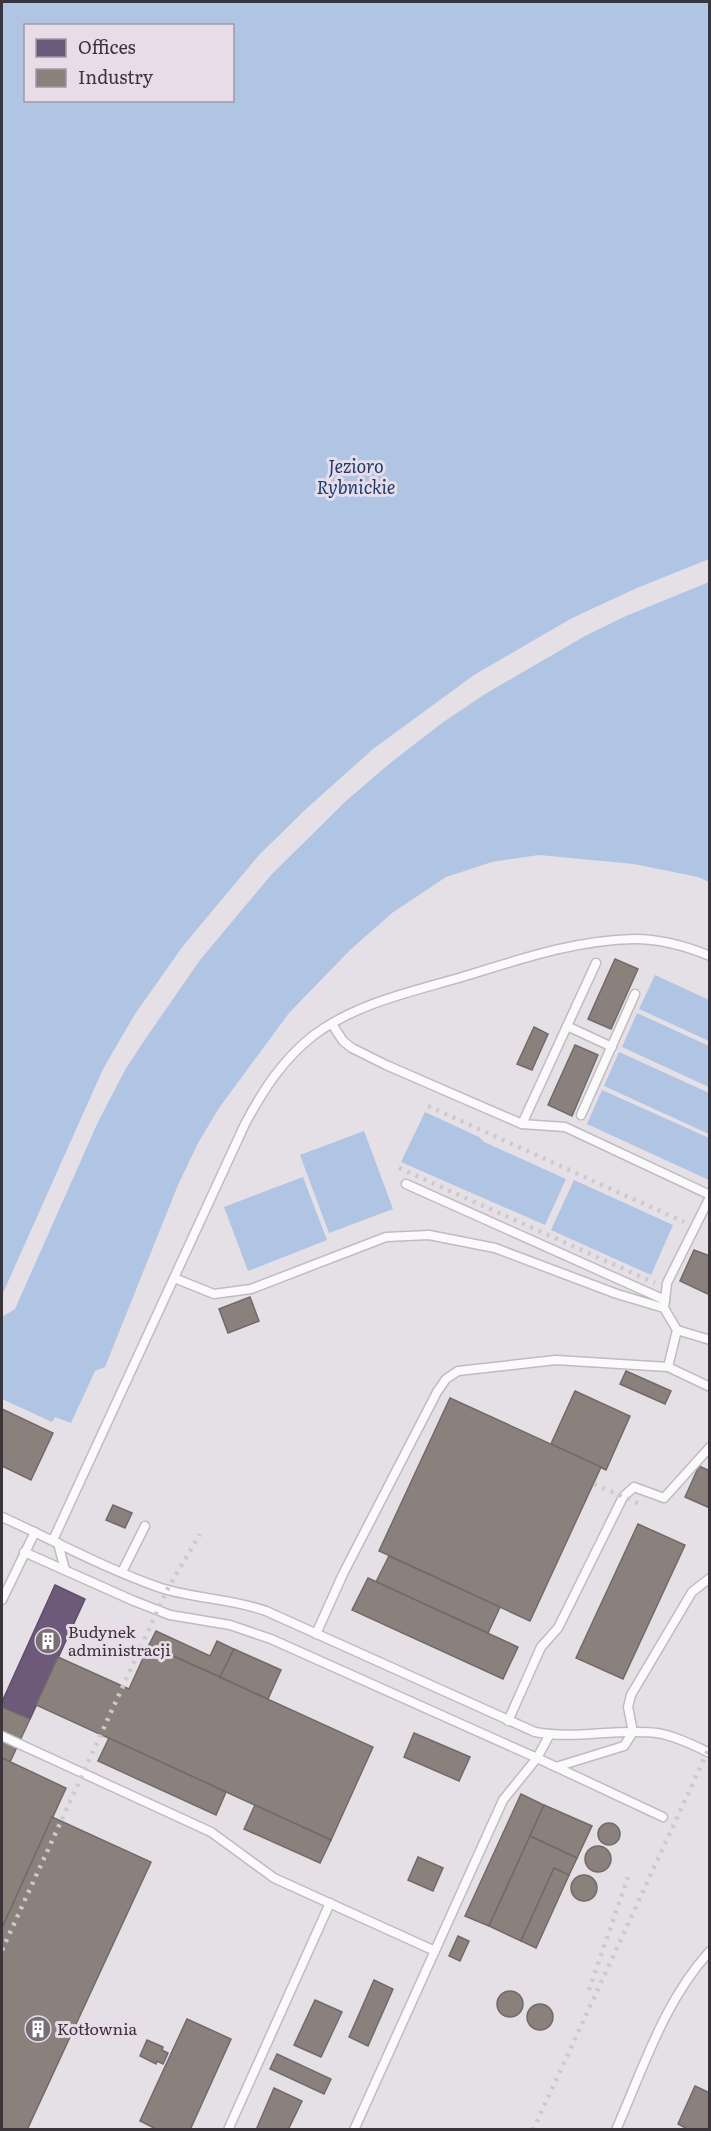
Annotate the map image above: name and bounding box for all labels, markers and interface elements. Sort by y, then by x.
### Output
legend [24,24,234,102]
text: Offices [78,33,136,60]
text: Industry [78,63,154,90]
water label: Jezioro Rybnickie [317,452,395,500]
place label: Budynek administracji [68,1619,171,1661]
building icon: Budynek administracji [33,1626,63,1656]
building icon: Kotłownia [23,2014,53,2044]
place label: Kotłownia [57,2016,138,2040]

